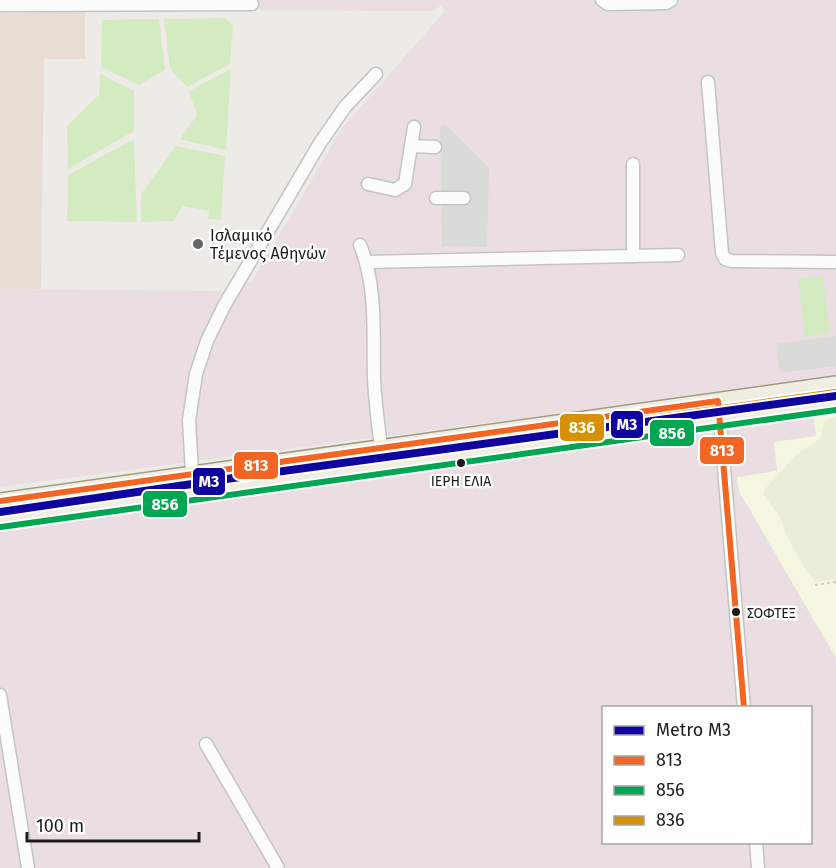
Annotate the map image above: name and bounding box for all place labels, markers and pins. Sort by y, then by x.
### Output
place label: Ισλαμικό Τέμενος Αθηνών [210,226,326,263]
marker: Ισλαμικό Τέμενος Αθηνών [191,237,205,251]
marker: ΙΕΡΗ ΕΛΙΑ [455,457,467,469]
place label: ΙΕΡΗ ΕΛΙΑ [431,473,491,490]
place label: ΣΟΦΤΕΞ [747,605,796,622]
marker: ΣΟΦΤΕΞ [730,606,742,618]

